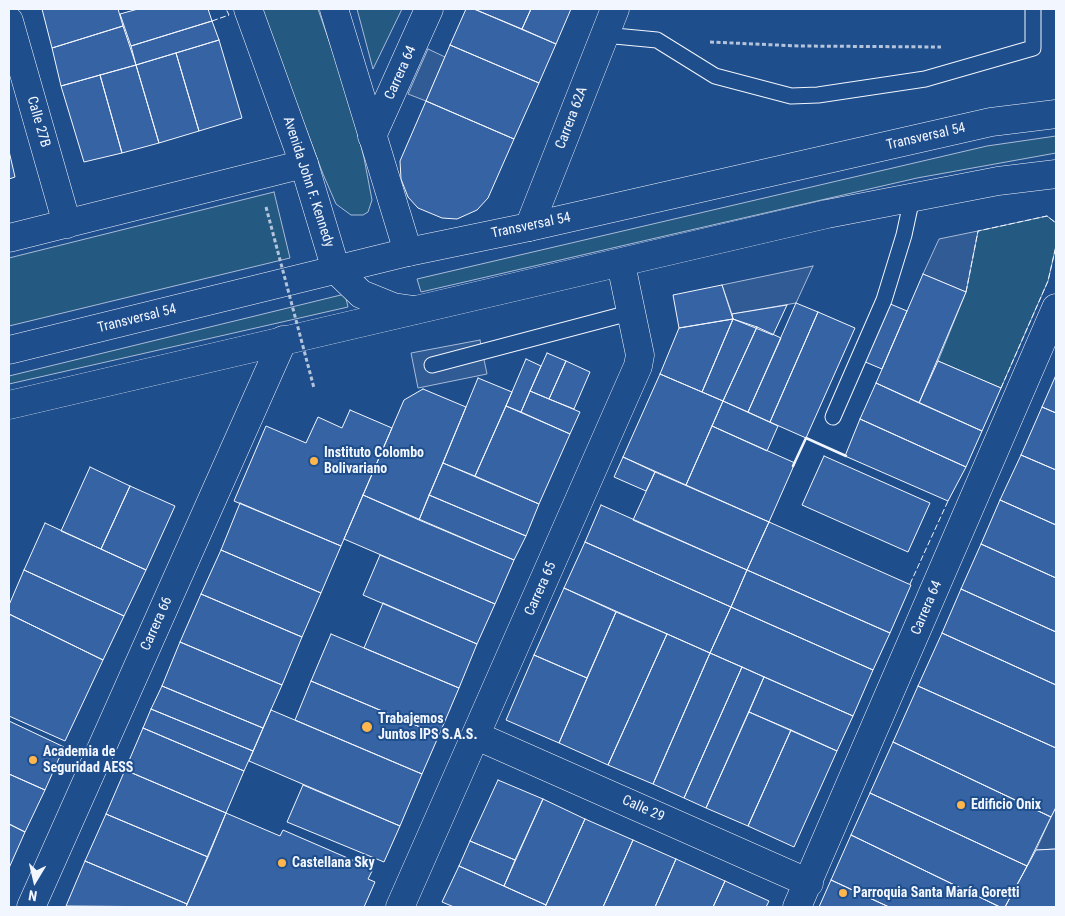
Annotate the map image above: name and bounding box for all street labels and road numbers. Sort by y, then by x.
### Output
street label: Carrera 64 [382,43,420,103]
street label: Carrera 62A [552,84,592,152]
street label: Calle 27B [23,95,53,149]
street label: Avenida John F. Kennedy [279,114,337,250]
street label: Transversal 54 [885,120,967,154]
street label: Transversal 54 [490,209,572,243]
street label: Transversal 54 [96,301,178,337]
street label: Carrera 65 [522,559,560,619]
street label: Carrera 64 [908,578,946,638]
street label: Carrera 66 [138,594,176,654]
street label: Calle 29 [619,792,667,826]

